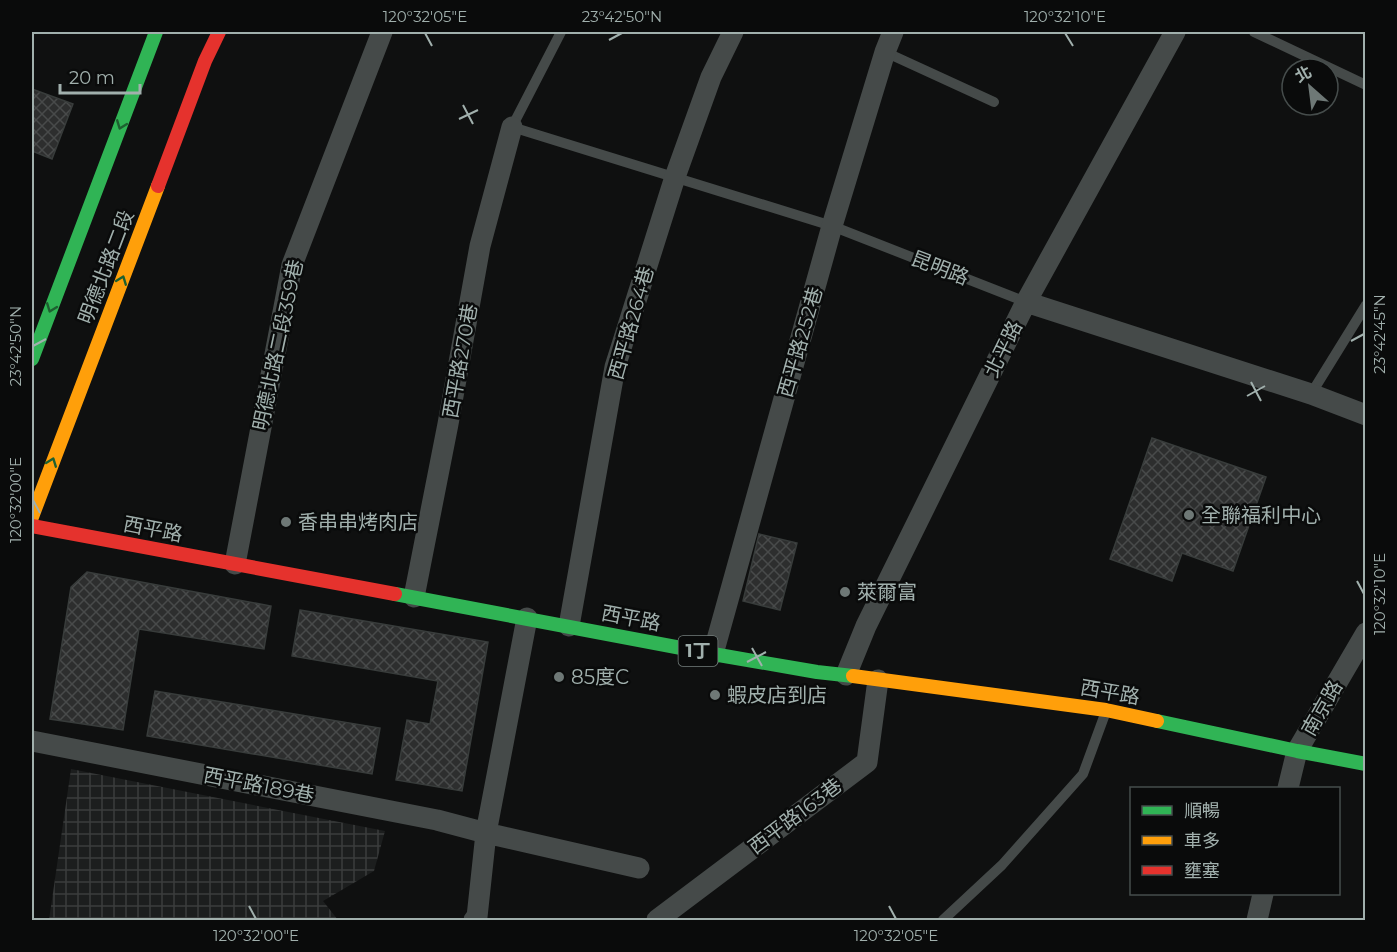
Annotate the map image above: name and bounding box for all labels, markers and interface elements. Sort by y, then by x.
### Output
text: 120°32'05"E [383,7,467,26]
text: 23°42'50"N [582,7,662,26]
text: 120°32'10"E [1024,7,1106,26]
scale bar [60,57,140,95]
north arrow [1280,57,1340,117]
text: 北 [1292,62,1315,86]
text: 20 m [69,67,115,89]
one-way arrow [115,120,128,130]
street label: 明德北路二段 [73,207,139,327]
street label: 昆明路 [908,246,972,290]
street label: 明德北路二段359巷 [248,257,308,433]
street label: 西平路264巷 [603,264,659,382]
one-way arrow [115,275,127,286]
street label: 西平路252巷 [773,284,827,400]
text: 23°42'45"N [1370,294,1389,374]
one-way arrow [46,301,58,312]
street label: 西平路270巷 [438,302,482,420]
text: 23°42'50"N [6,306,25,386]
street label: 北平路 [979,317,1027,381]
text: 120°32'00"E [6,457,25,543]
one-way arrow [45,457,58,468]
place label: 全聯福利中心 [1201,503,1321,527]
marker: 全聯福利中心 [1182,508,1196,522]
place label: 香串串烤肉店 [298,510,418,534]
street label: 西平路 [121,511,185,547]
marker: 香串串烤肉店 [279,515,293,529]
text: 120°32'10"E [1370,553,1389,635]
place label: 萊爾富 [857,580,917,604]
marker: 萊爾富 [838,585,852,599]
street label: 西平路 [599,600,663,636]
road number: 1丁 [678,636,718,666]
place label: 85度C [571,665,629,689]
marker: 85度C [552,670,566,684]
street label: 西平路 [1078,675,1142,709]
street label: 南京路 [1297,676,1347,740]
place label: 蝦皮店到店 [727,683,827,707]
marker: 蝦皮店到店 [708,688,722,702]
street label: 西平路189巷 [202,763,316,807]
street label: 西平路163巷 [744,773,846,859]
legend [1130,787,1340,895]
text: 順暢 [1184,800,1220,822]
text: 車多 [1184,830,1220,852]
text: 壅塞 [1184,860,1220,882]
text: 120°32'00"E [213,926,299,945]
text: 120°32'05"E [854,926,938,945]

